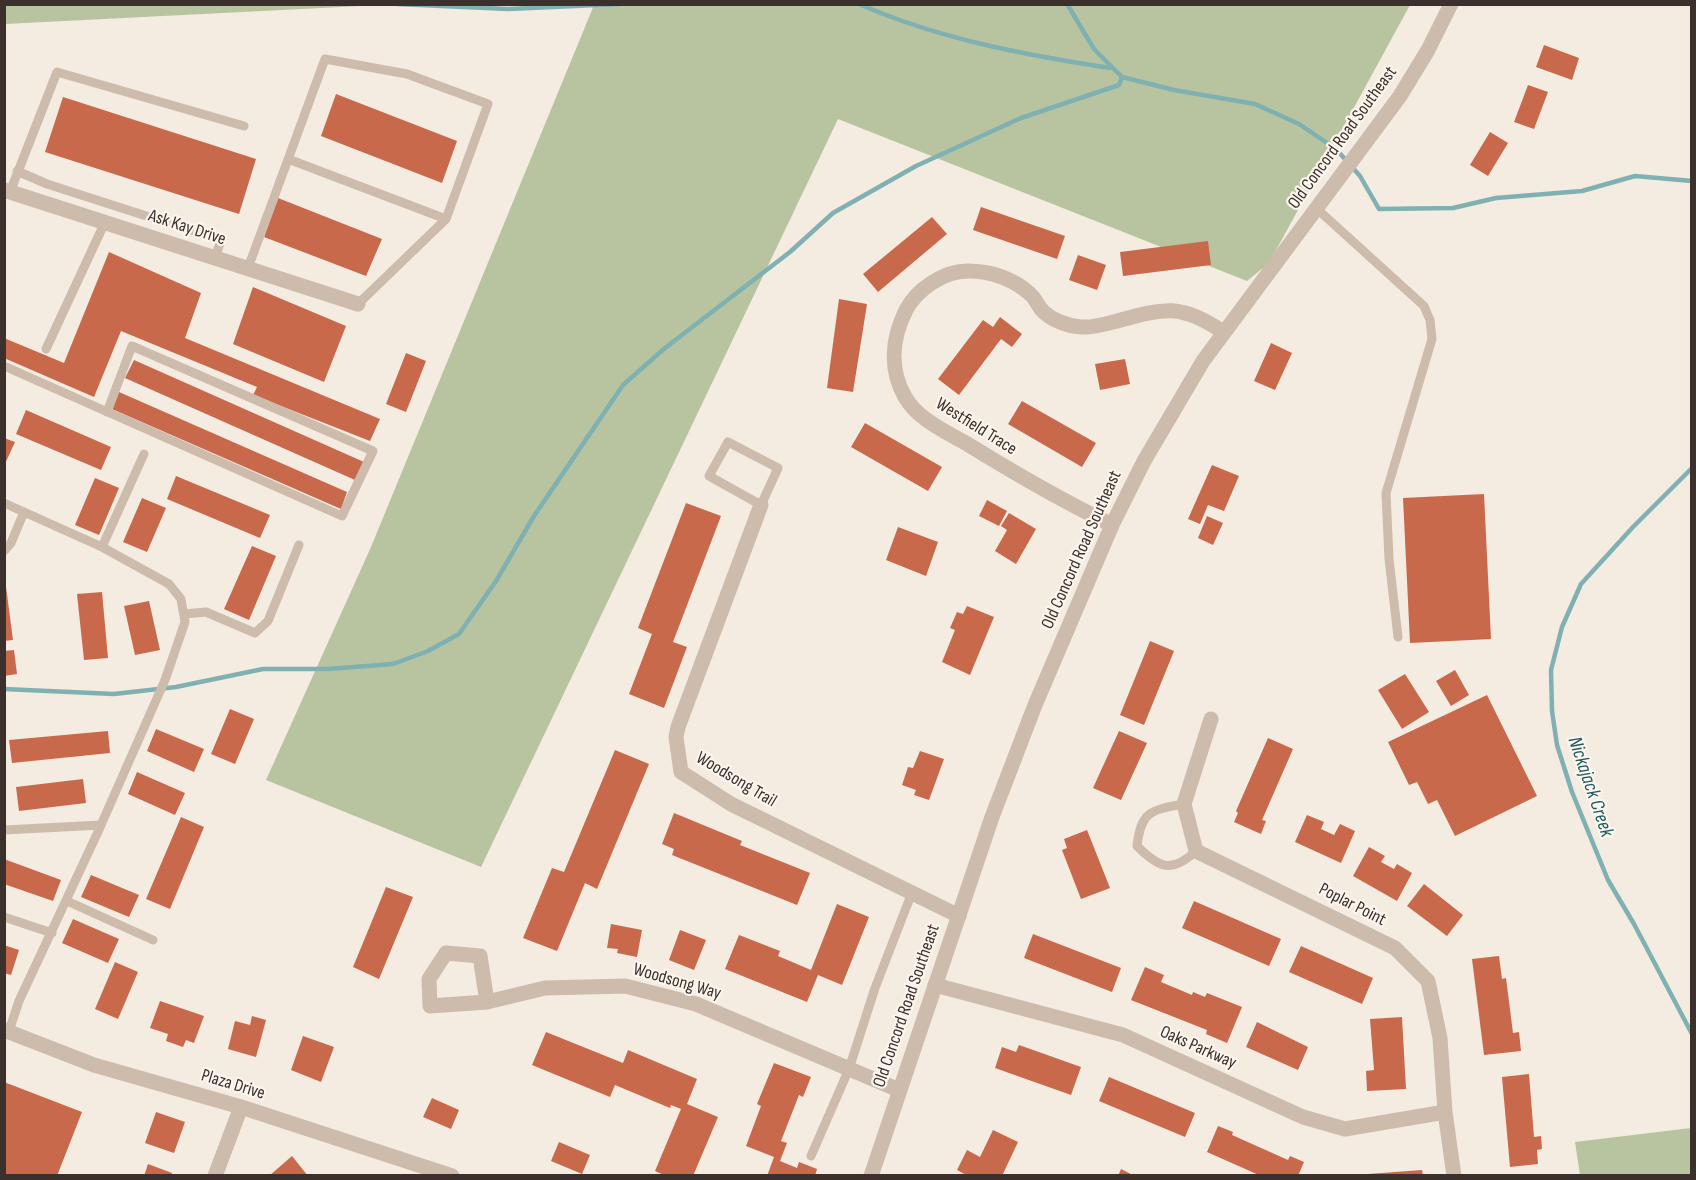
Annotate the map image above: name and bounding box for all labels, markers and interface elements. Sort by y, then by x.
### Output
street label: Old Concord Road Southeast [1284,62,1402,214]
street label: Ask Kay Drive [146,205,228,251]
street label: Westfield Trace [931,394,1021,460]
street label: Old Concord Road Southeast [1037,467,1127,633]
water label: Nickajack Creek [1562,734,1618,840]
street label: Woodsong Trail [692,748,780,812]
street label: Poplar Point [1315,879,1389,931]
street label: Old Concord Road Southeast [869,922,945,1090]
street label: Woodsong Way [631,959,723,1005]
street label: Oaks Parkway [1156,1022,1240,1074]
street label: Plaza Drive [198,1065,268,1105]

